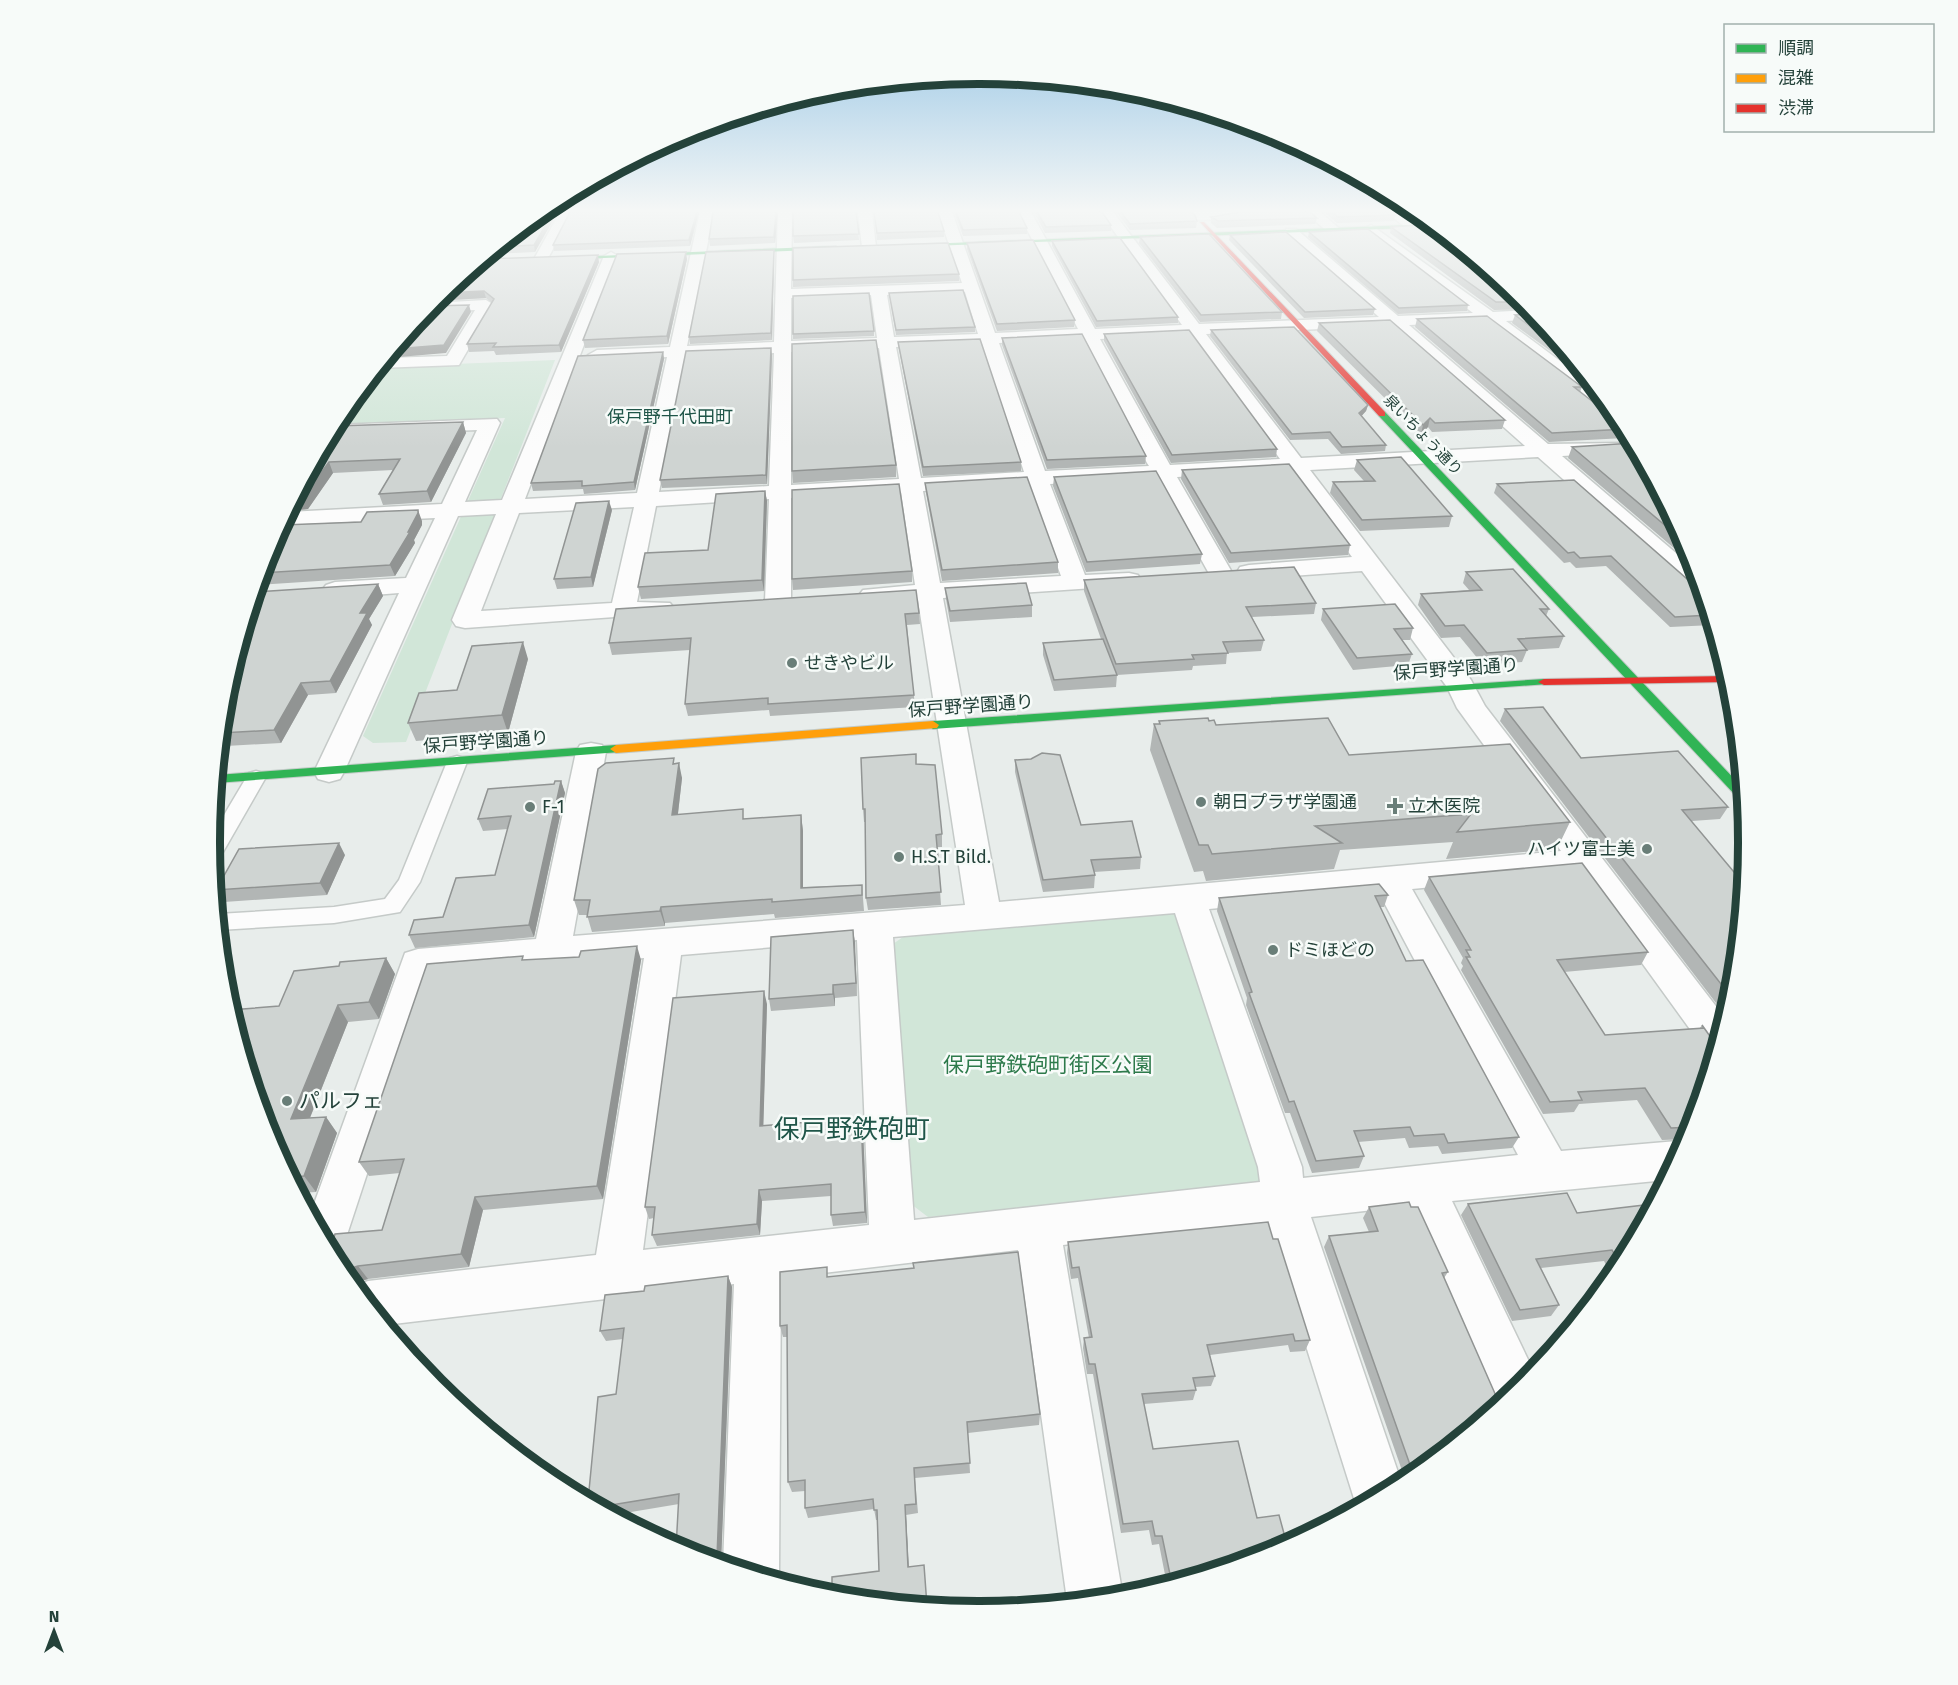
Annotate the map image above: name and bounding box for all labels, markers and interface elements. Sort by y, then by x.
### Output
legend [1724,24,1934,132]
text: 順調 [1778,37,1814,59]
text: 混雑 [1778,67,1814,89]
text: 渋滞 [1778,97,1814,119]
street label: 泉いちょう通り [1380,391,1466,479]
district label: 保戸野千代田町 [607,406,733,428]
place label: せきやビル [804,652,894,674]
street label: 保戸野学園通り [1392,654,1520,684]
marker: せきやビル [785,656,799,670]
street label: 保戸野学園通り [907,691,1035,721]
street label: 保戸野学園通り [422,727,550,757]
place label: 朝日プラザ学園通 [1213,791,1357,813]
marker: 朝日プラザ学園通 [1194,795,1208,809]
place label: 立木医院 [1408,795,1480,817]
place label: F-1 [542,796,564,818]
marker: 立木医院 [1386,797,1404,815]
marker: F-1 [523,800,537,814]
place label: ハイツ富士美 [1527,838,1635,860]
marker: ハイツ富士美 [1640,842,1654,856]
place label: H.S.T Bild. [911,846,991,868]
marker: H.S.T Bild. [892,850,906,864]
place label: ドミほどの [1285,939,1375,961]
marker: ドミほどの [1266,943,1280,957]
park label: 保戸野鉄砲町街区公園 [943,1052,1153,1078]
place label: パルフェ [299,1088,383,1114]
marker: パルフェ [280,1094,294,1108]
district label: 保戸野鉄砲町 [774,1114,930,1145]
north arrow [24,1601,84,1661]
text: N [49,1607,59,1626]

